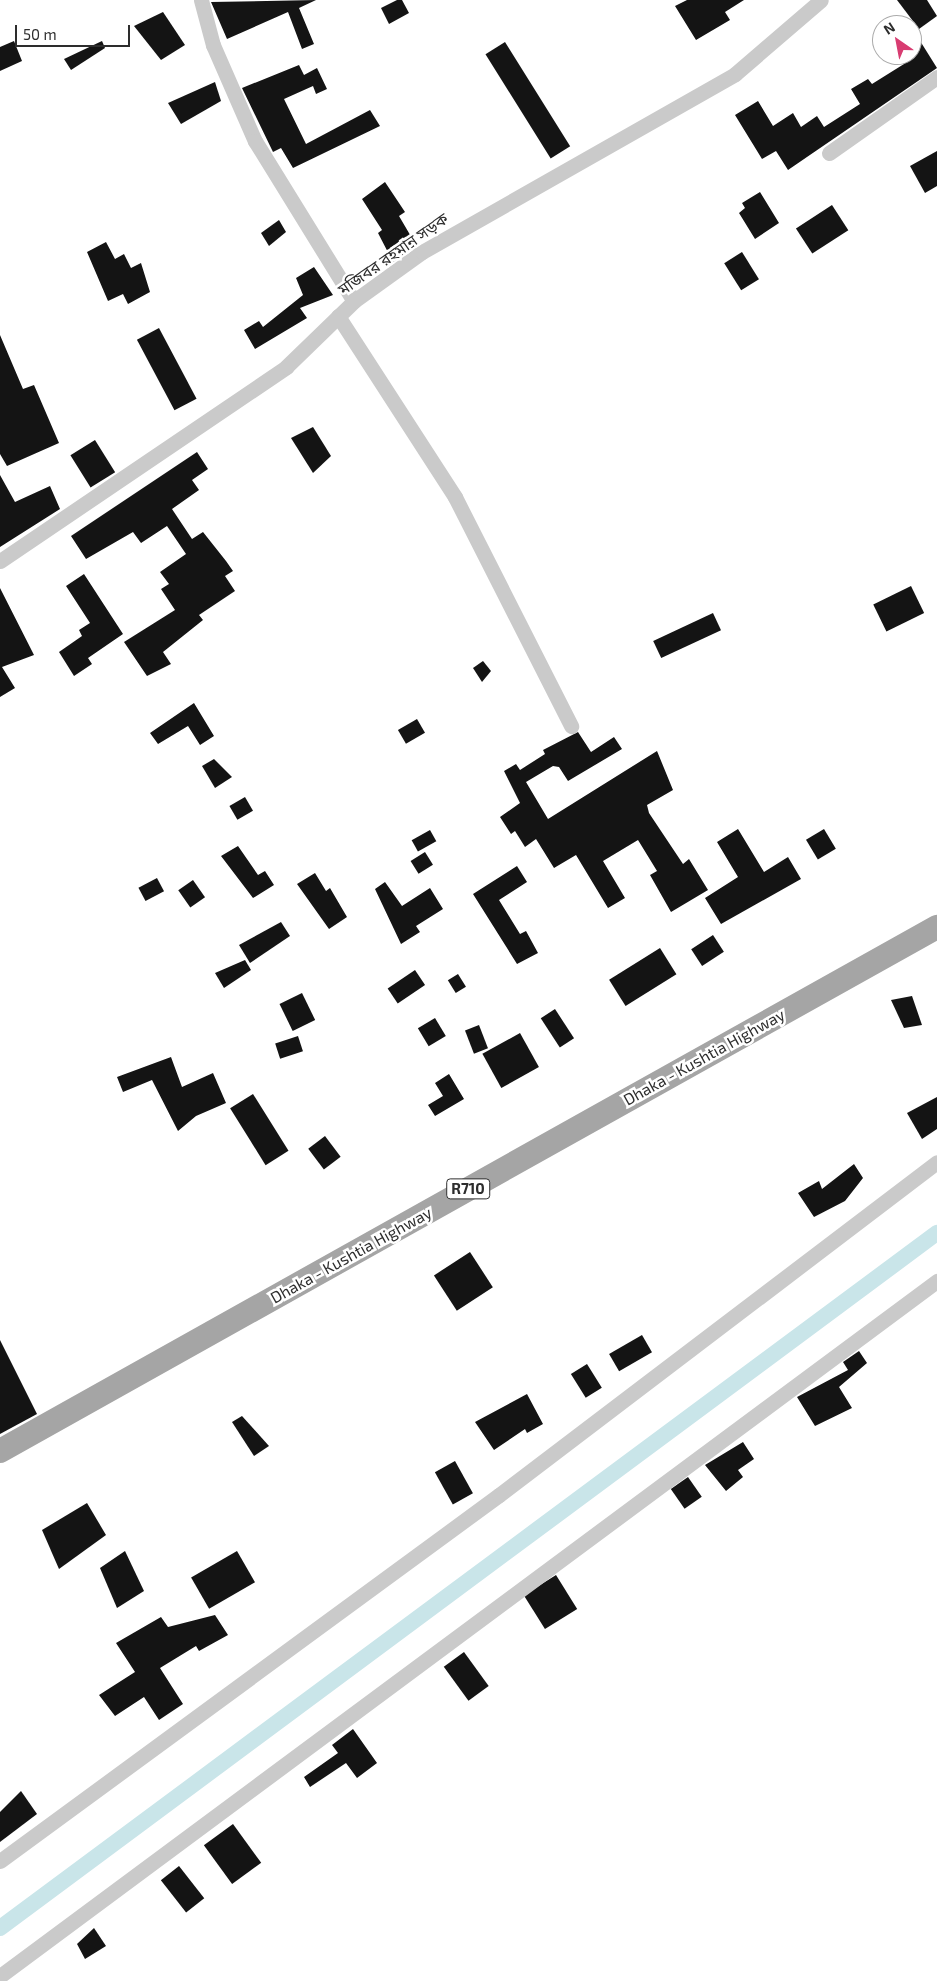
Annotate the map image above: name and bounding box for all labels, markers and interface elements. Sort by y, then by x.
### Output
scale bar [18,15,132,47]
north arrow [872,15,922,65]
text: N [880,18,898,38]
text: 50 m [23,25,57,43]
street label: মজিবর রহমান সড়ক [334,209,452,299]
street label: Dhaka - Kushtia Highway [620,1005,788,1109]
road number: R710 [446,1176,490,1202]
street label: Dhaka - Kushtia Highway [267,1203,435,1307]

